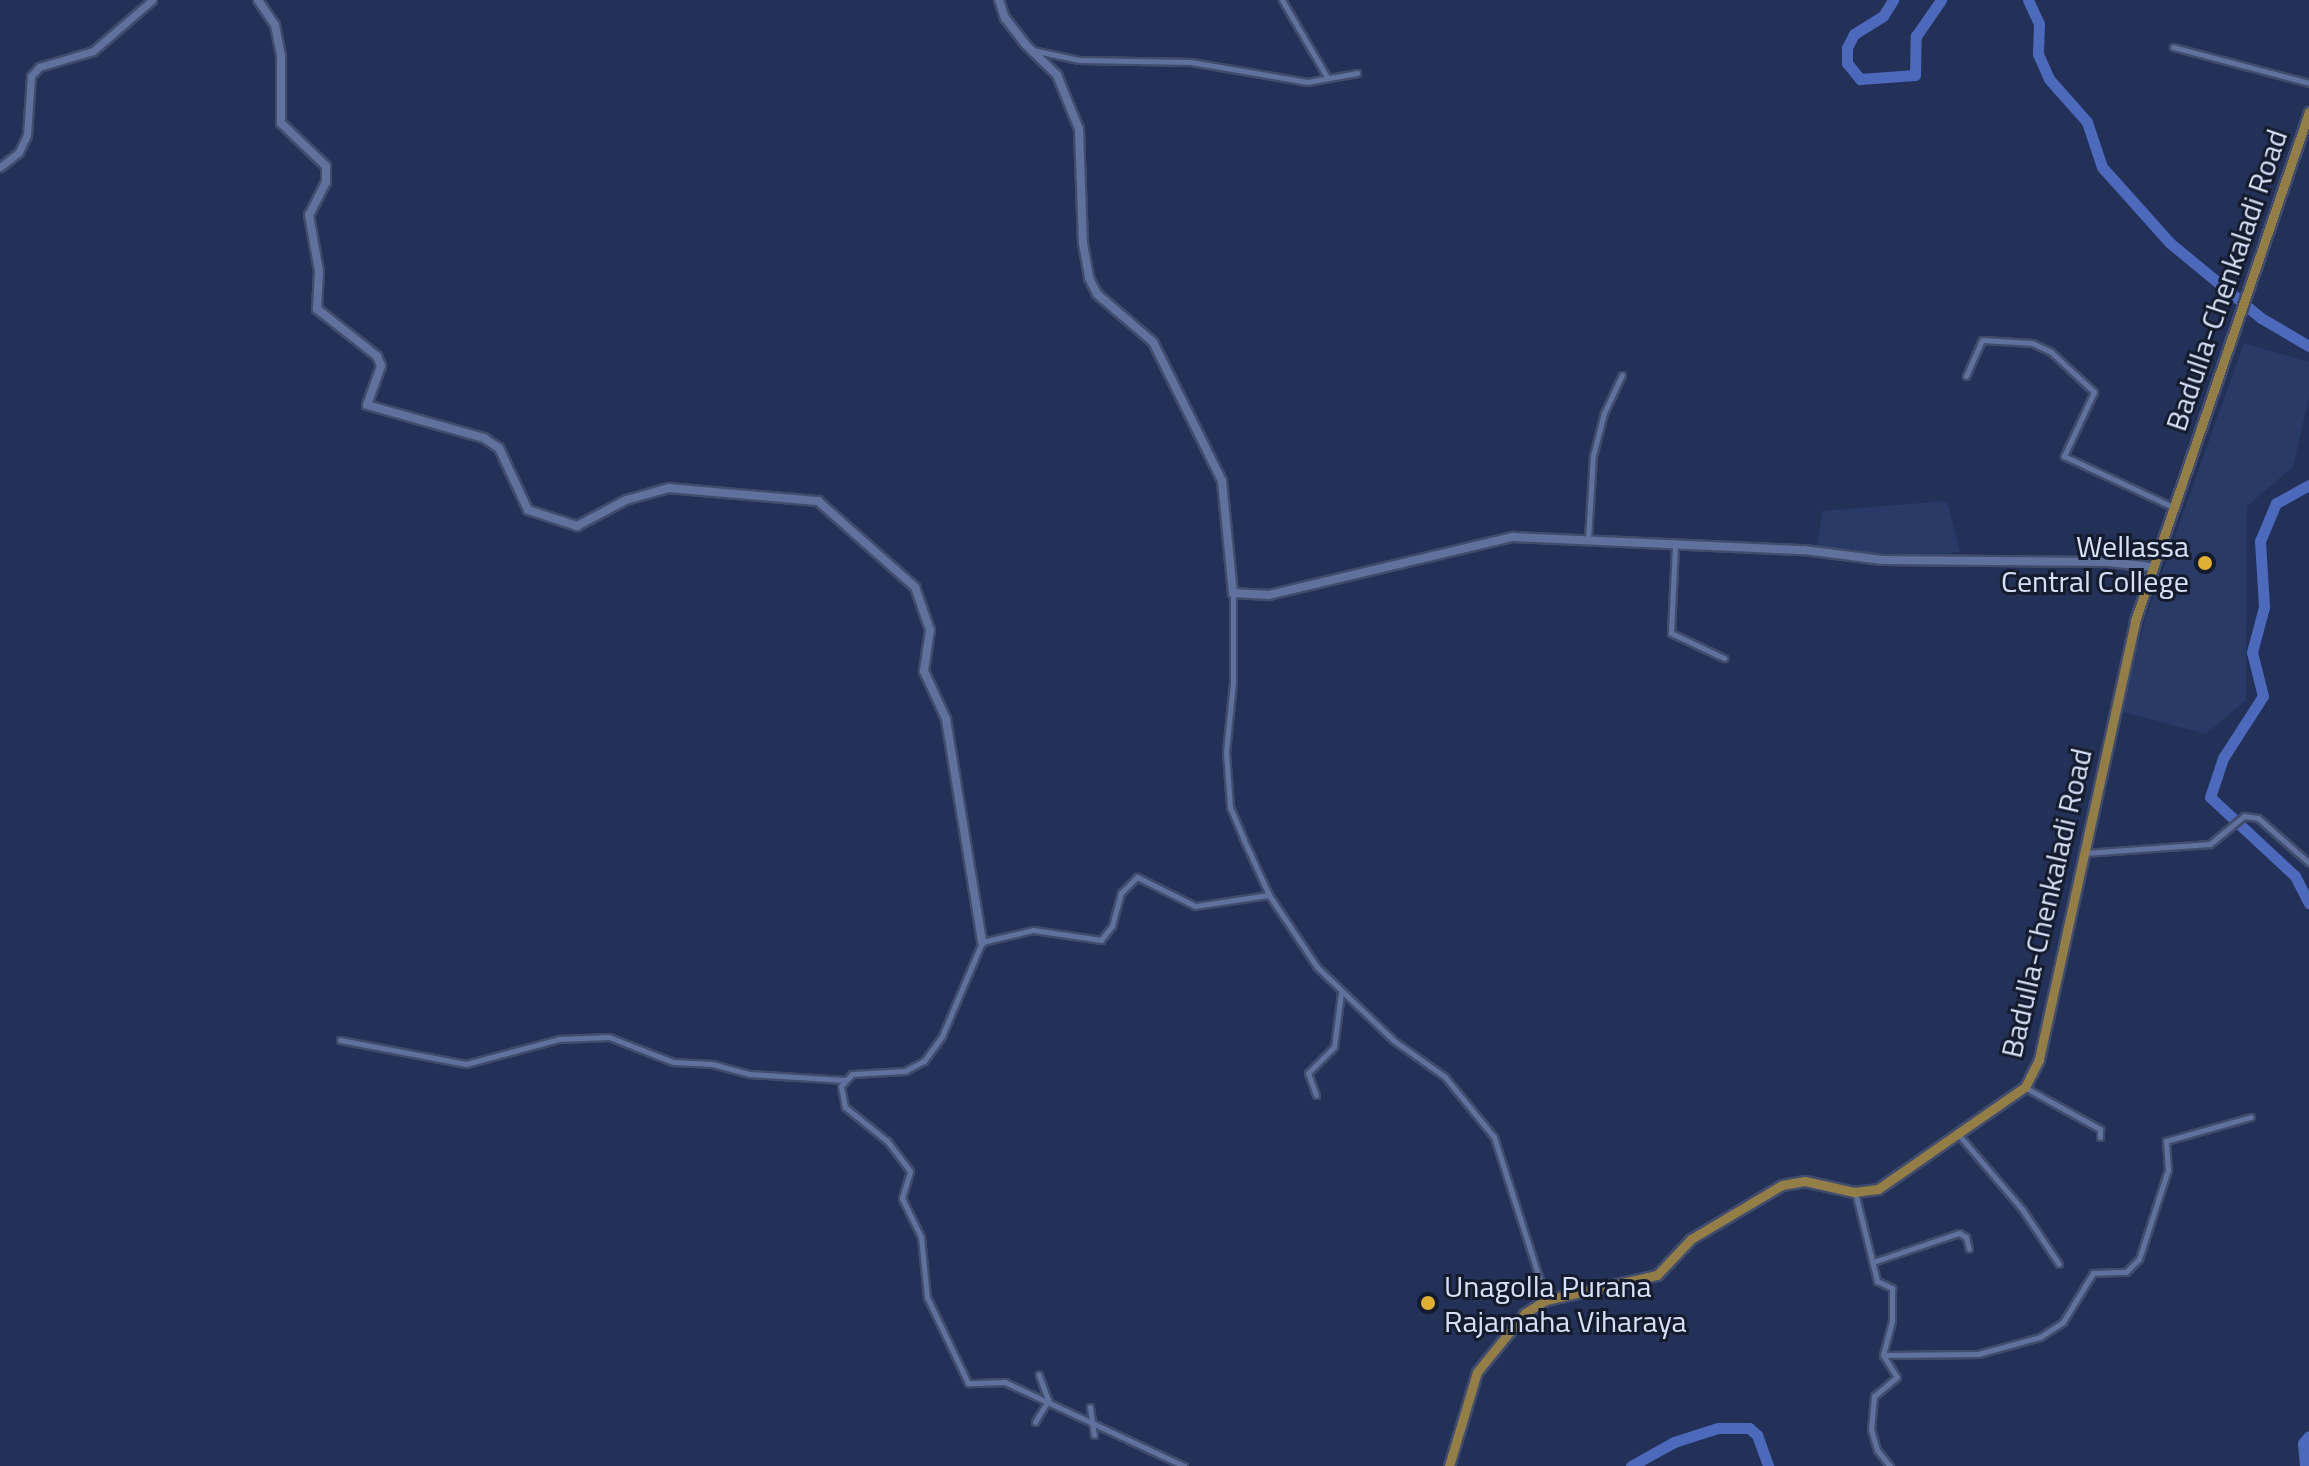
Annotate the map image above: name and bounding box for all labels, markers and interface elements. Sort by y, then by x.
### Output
street label: Badulla-Chenkaladi Road [2157,125,2295,435]
place label: Wellassa Central College [2001,528,2189,598]
marker: Wellassa Central College [2196,554,2214,572]
street label: Badulla-Chenkaladi Road [1993,745,2099,1061]
place label: Unagolla Purana Rajamaha Viharaya [1444,1268,1687,1338]
marker: Unagolla Purana Rajamaha Viharaya [1419,1294,1437,1312]

